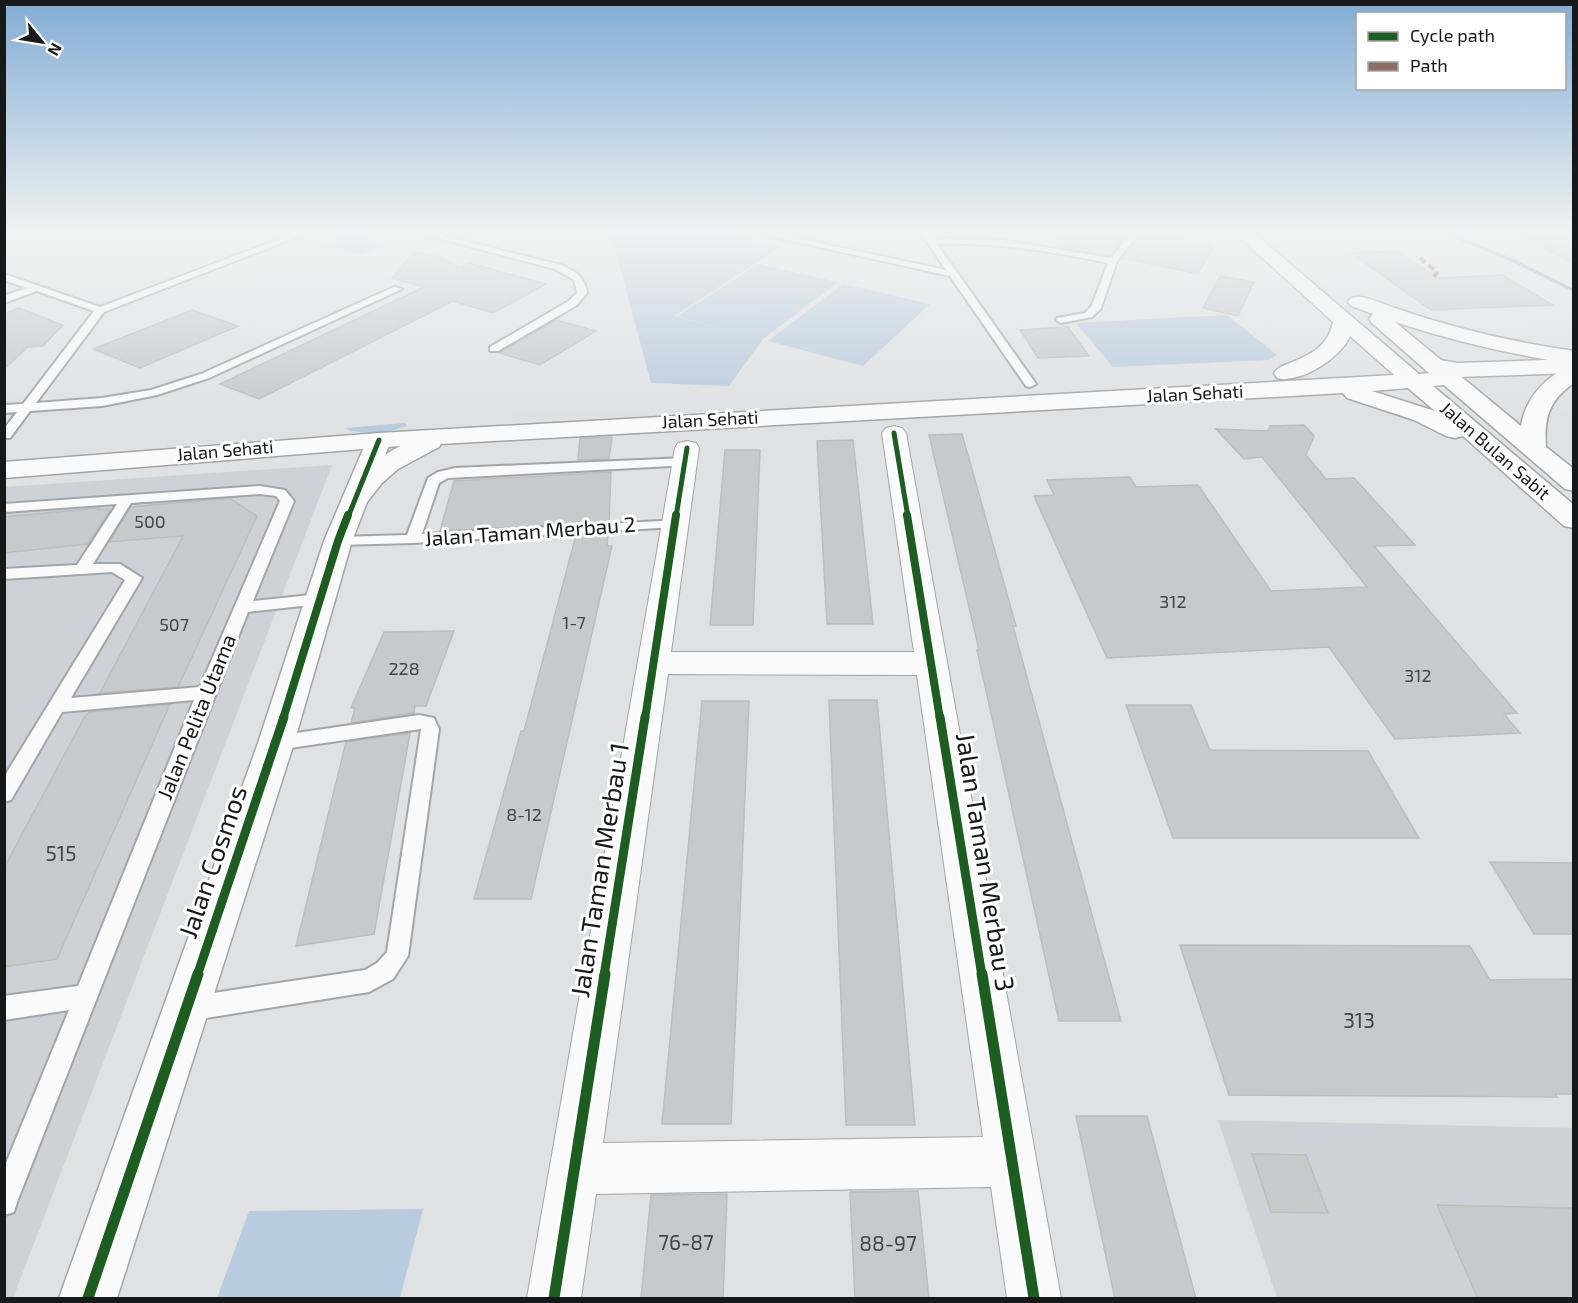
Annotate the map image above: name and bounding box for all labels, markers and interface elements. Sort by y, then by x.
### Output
north arrow [12,12,72,72]
legend [1356,12,1566,90]
text: Cycle path [1410,24,1495,46]
text: N [44,40,67,60]
text: Path [1410,54,1448,76]
street label: Jalan Sehati [1146,379,1244,407]
street label: Jalan Bulan Sabit [1436,397,1555,504]
street label: Jalan Sehati [661,405,759,433]
street label: Jalan Sehati [176,435,274,465]
house number: 500 [134,510,166,532]
street label: Jalan Taman Merbau 2 [424,511,636,550]
house number: 312 [1159,590,1187,612]
house number: 1-7 [562,611,586,633]
house number: 507 [159,613,189,635]
street label: Jalan Pelita Utama [151,630,240,803]
house number: 228 [388,657,420,679]
house number: 312 [1404,664,1432,686]
street label: Jalan Taman Merbau 3 [951,730,1022,993]
street label: Jalan Taman Merbau 1 [563,740,634,999]
street label: Jalan Cosmos [171,781,252,942]
house number: 8-12 [506,803,542,825]
house number: 515 [46,840,76,865]
house number: 313 [1343,1007,1375,1032]
house number: 76-87 [658,1229,714,1254]
house number: 88-97 [859,1230,917,1255]

